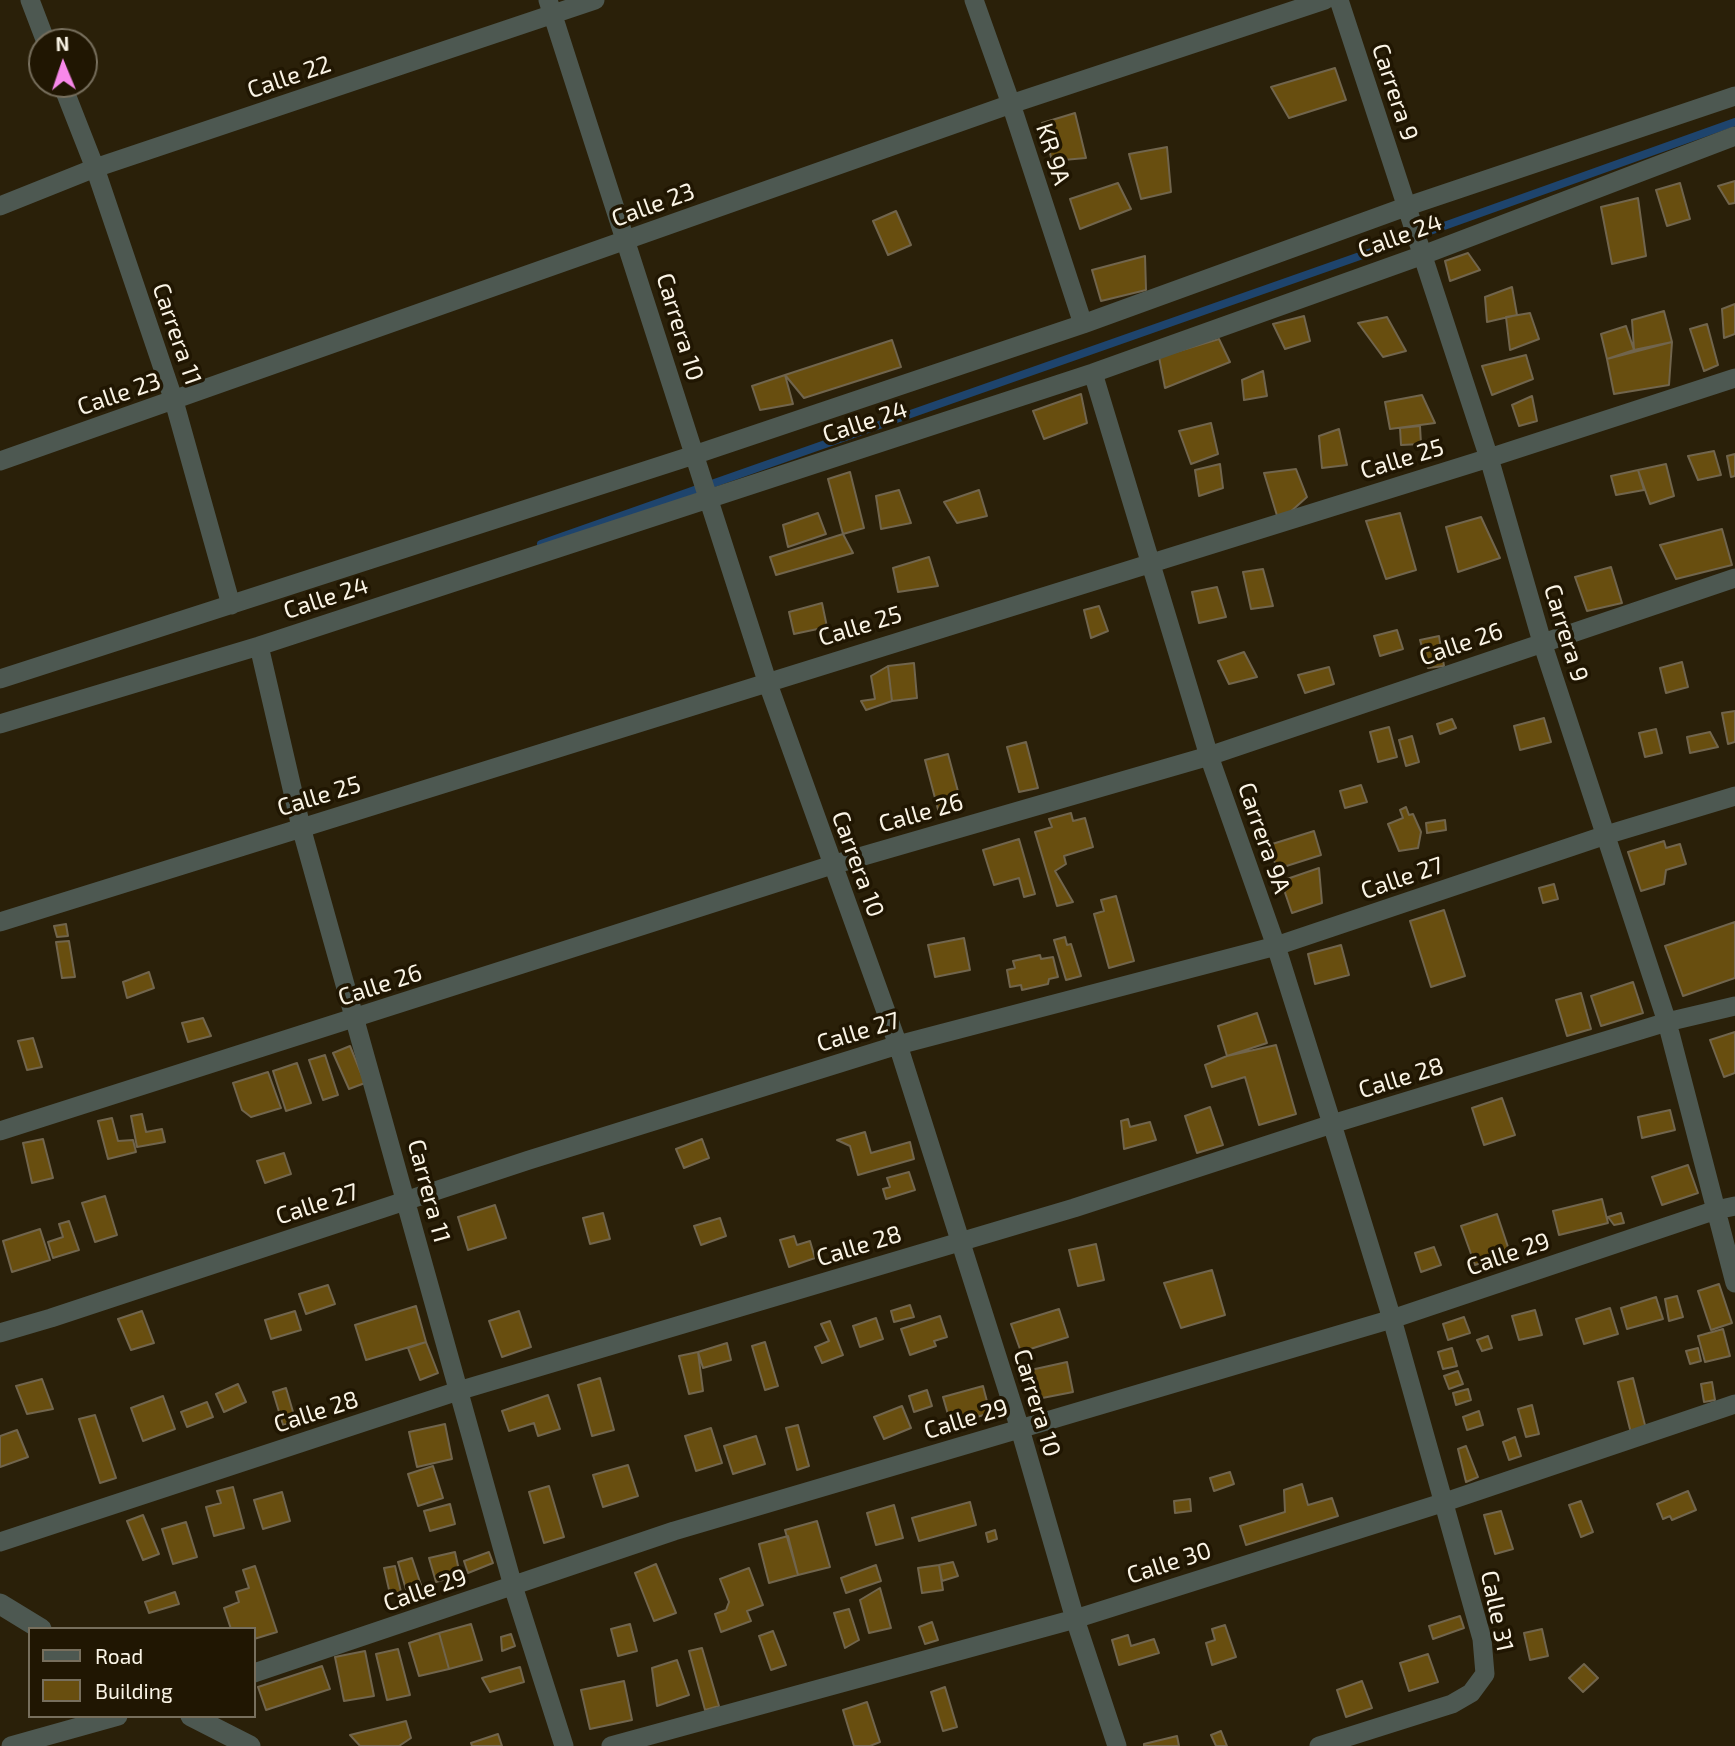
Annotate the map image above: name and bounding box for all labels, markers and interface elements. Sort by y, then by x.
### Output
north arrow [28,28,98,98]
text: N [55,32,70,55]
street label: Carrera 9 [1366,40,1424,144]
street label: Calle 22 [243,49,335,105]
street label: KR 9A [1030,120,1076,188]
street label: Calle 23 [608,177,698,233]
street label: Calle 24 [1354,207,1446,265]
street label: Carrera 10 [650,270,710,384]
street label: Carrera 11 [146,279,208,389]
street label: Calle 23 [74,366,164,422]
street label: Calle 24 [819,395,911,449]
street label: Calle 25 [1357,433,1447,485]
street label: Calle 24 [280,571,372,625]
street label: Carrera 9 [1538,581,1594,685]
street label: Calle 25 [815,600,905,652]
street label: Calle 26 [1415,616,1507,672]
street label: Calle 25 [274,770,364,822]
street label: Carrera 9A [1232,779,1296,897]
street label: Calle 26 [875,787,967,839]
street label: Carrera 10 [826,807,890,921]
street label: Calle 27 [1357,851,1447,905]
street label: Calle 26 [334,958,426,1012]
street label: Calle 27 [813,1006,903,1058]
street label: Calle 28 [1355,1051,1447,1105]
street label: Carrera 11 [401,1136,457,1246]
street label: Calle 27 [272,1177,362,1231]
street label: Calle 28 [813,1219,905,1273]
street label: Calle 29 [1462,1226,1554,1282]
street label: Carrera 10 [1007,1346,1067,1460]
street label: Calle 28 [270,1385,362,1439]
street label: Calle 29 [920,1393,1012,1445]
street label: Calle 30 [1123,1536,1215,1590]
street label: Calle 29 [379,1562,471,1618]
street label: Calle 31 [1474,1568,1520,1654]
legend [28,1627,256,1718]
text: Road [95,1643,143,1668]
text: Building [95,1678,173,1703]

